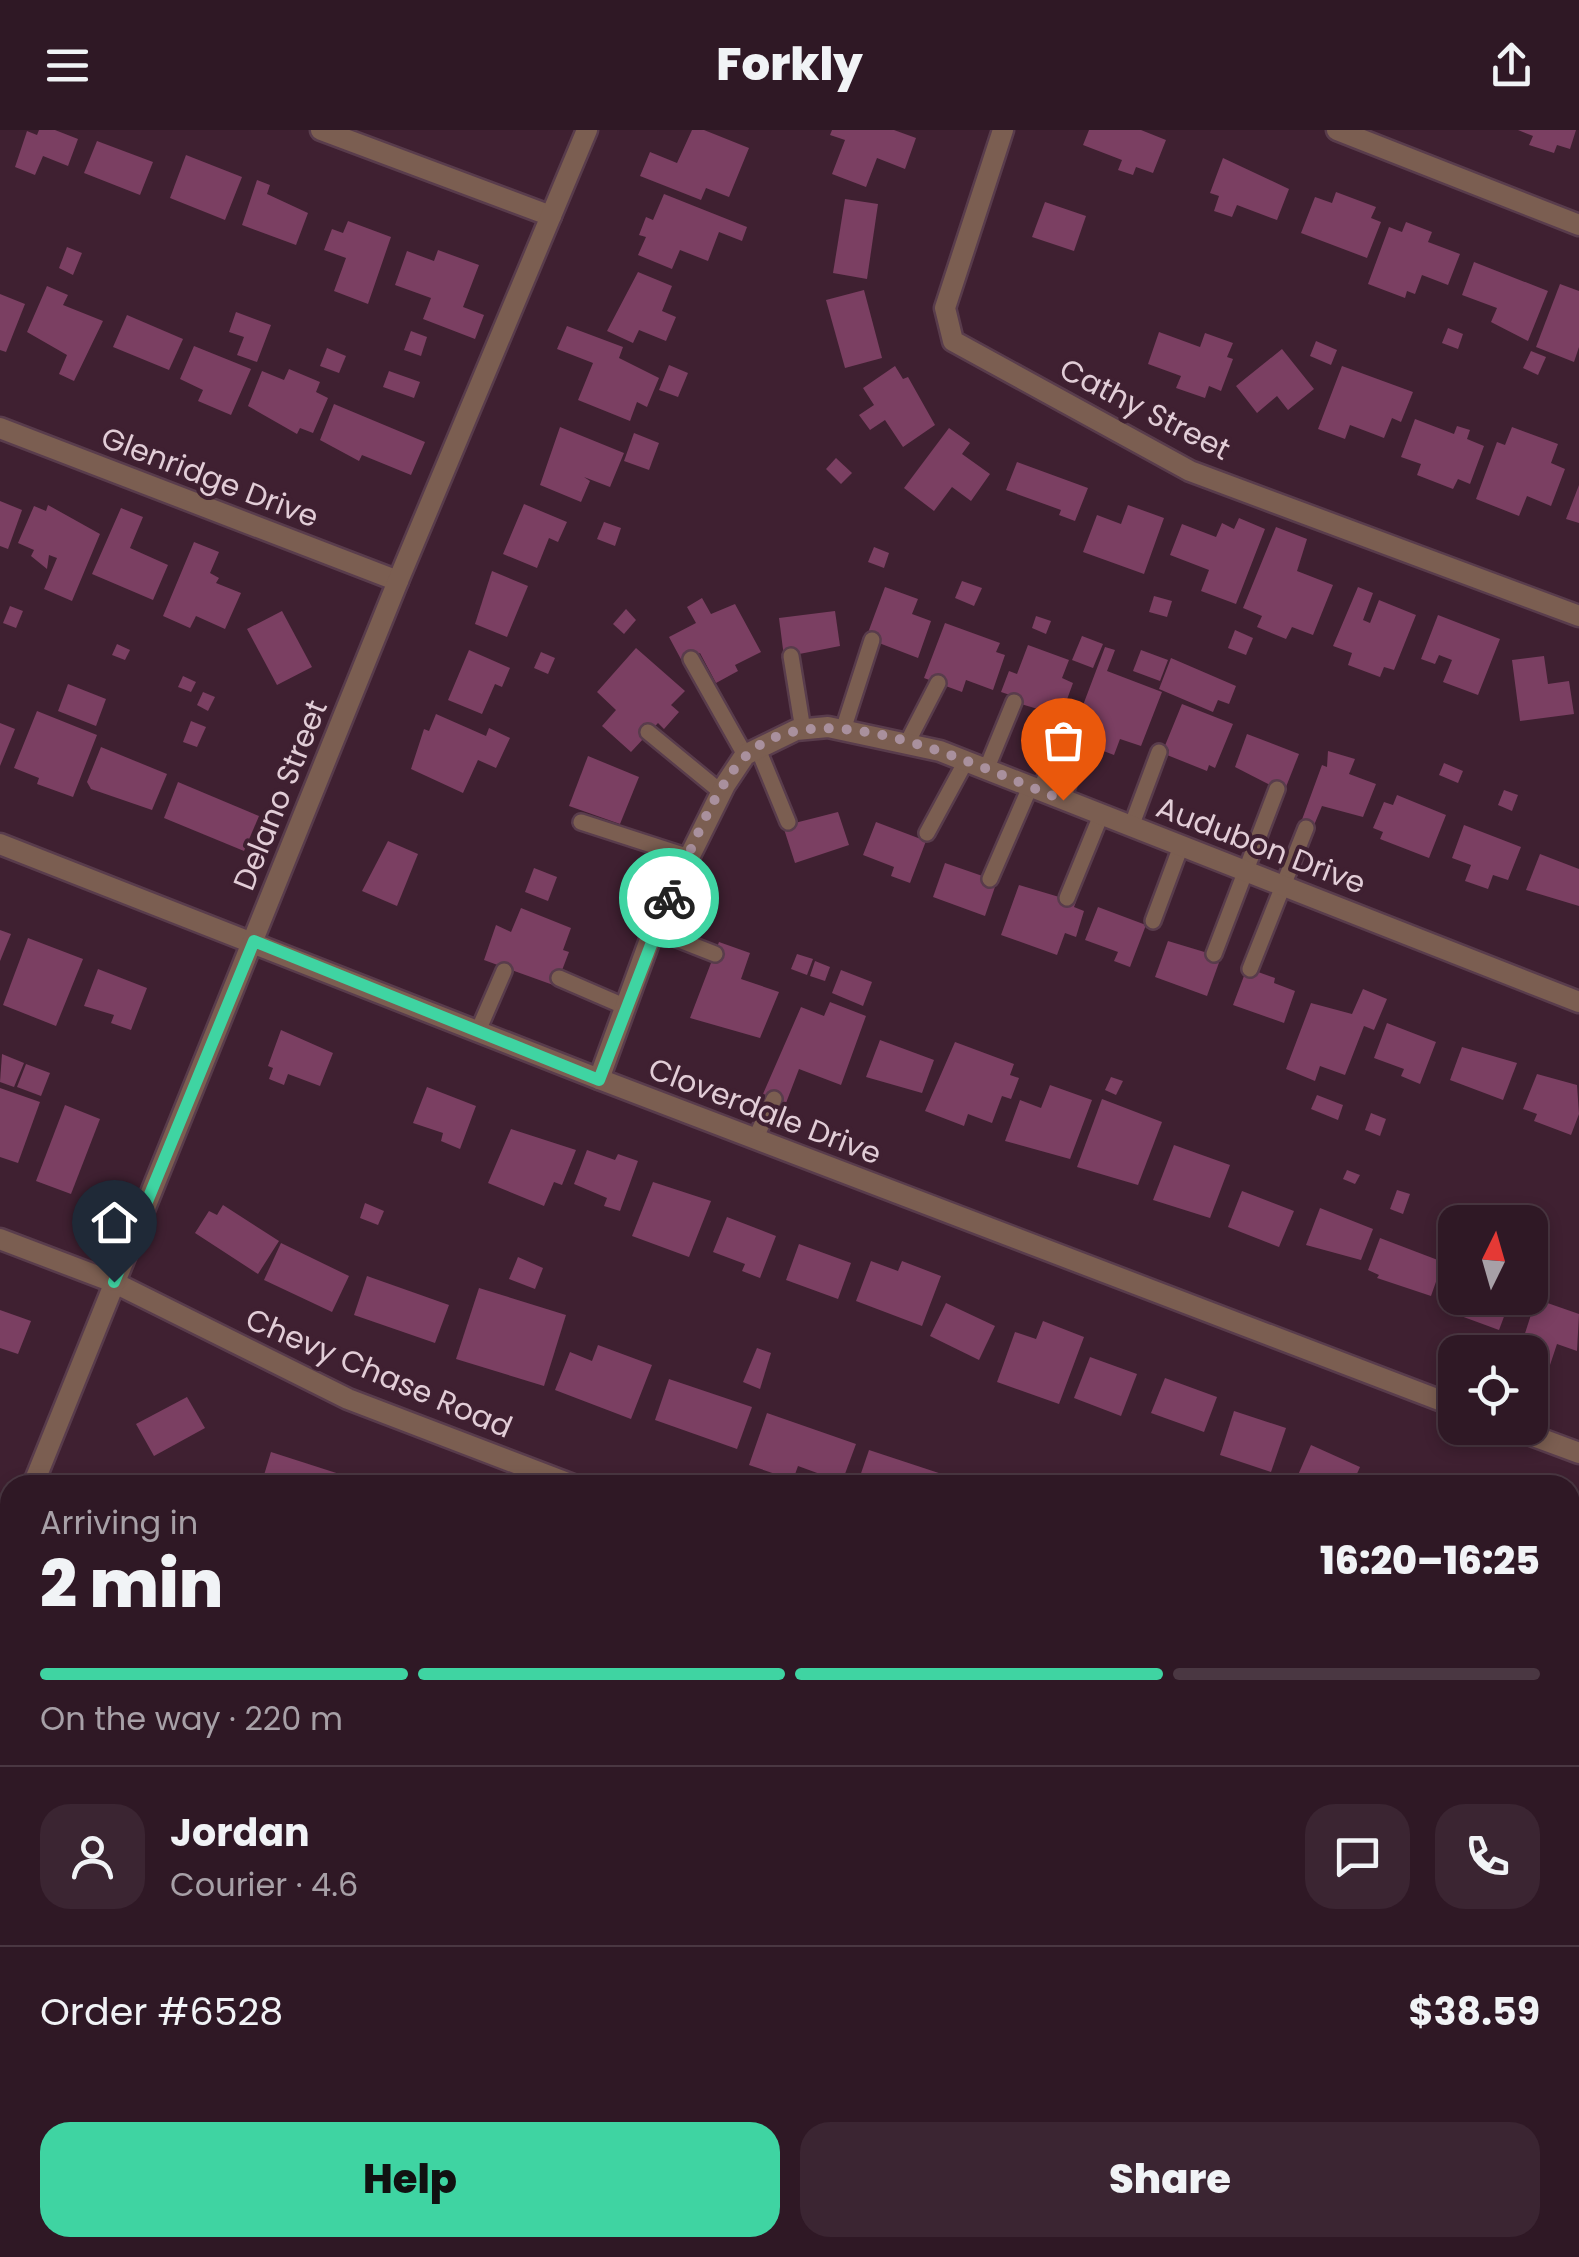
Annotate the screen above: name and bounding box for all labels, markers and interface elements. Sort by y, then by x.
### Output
text: Forkly [716,33,863,96]
icon: menu [40,38,95,93]
icon: share [1484,38,1539,93]
street label: Cathy Street [1052,348,1238,470]
street label: Glenridge Drive [95,416,325,538]
street label: Delano Street [222,693,338,897]
pin [1021,698,1106,801]
icon: bag [1036,713,1091,768]
street label: Audubon Drive [1150,785,1372,905]
courier [619,848,719,948]
icon: bike [642,871,697,926]
street label: Cloverdale Drive [642,1047,888,1175]
pin [72,1180,157,1283]
icon: home [87,1195,142,1250]
north arrow [1438,1205,1548,1315]
map controls [1438,1205,1548,1445]
street label: Chevy Chase Road [239,1297,519,1449]
button: locate [1438,1335,1548,1445]
text: Arriving in [40,1500,198,1545]
text: 16:20–16:25 [1320,1534,1540,1587]
text: 2 min [40,1539,223,1630]
text: On the way · 220 m [40,1696,343,1741]
button: person [40,1804,145,1909]
button: chat [1305,1804,1410,1909]
button: phone [1435,1804,1540,1909]
text: Jordan [170,1806,310,1859]
text: Courier · 4.6 [170,1862,358,1907]
text: Order #6528 [40,1985,283,2038]
text: $38.59 [1409,1985,1540,2038]
button: Help [40,2122,780,2237]
button: Share [800,2122,1540,2237]

